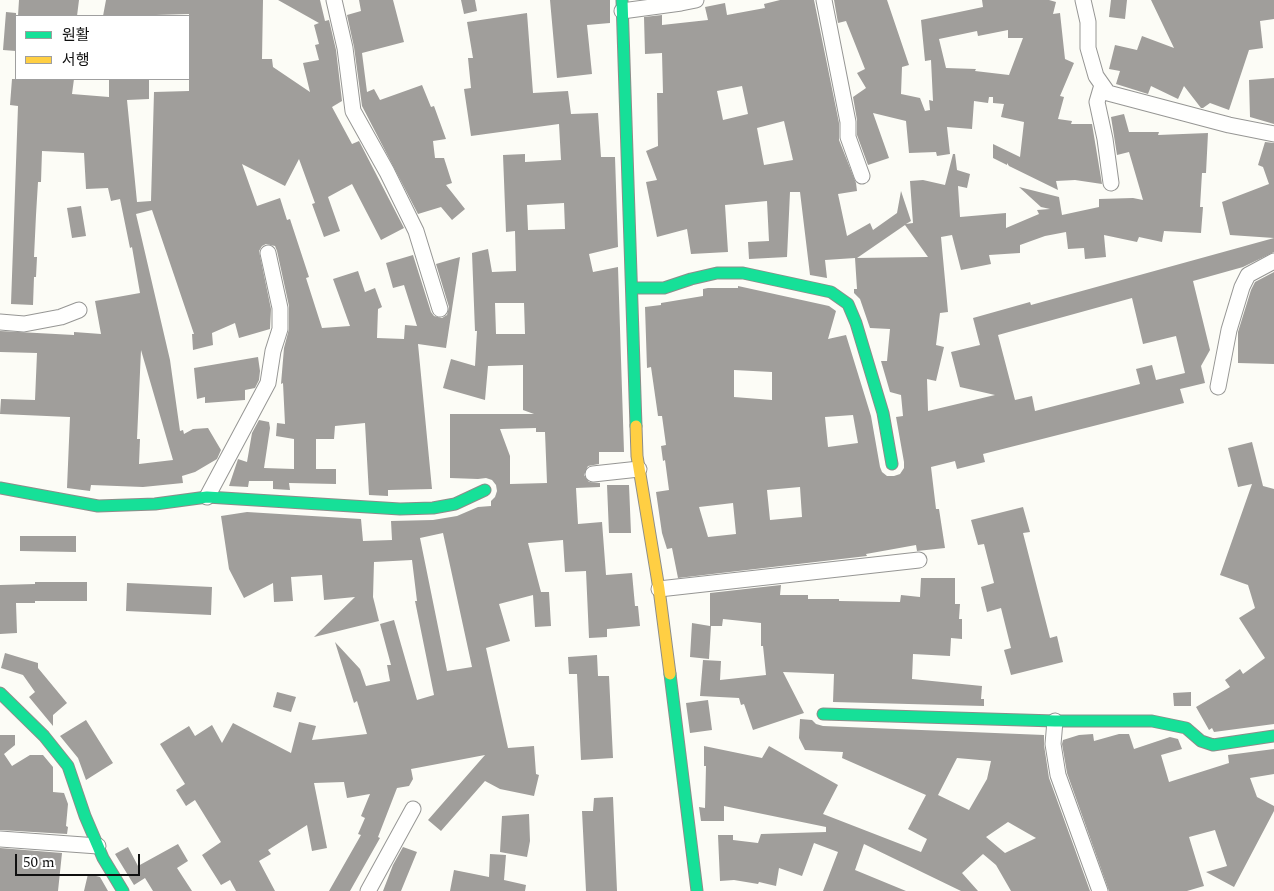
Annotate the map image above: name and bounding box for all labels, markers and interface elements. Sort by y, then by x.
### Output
legend [15,15,190,80]
text: 원활 [62,24,90,47]
text: 서행 [62,49,90,72]
scale bar [18,844,142,876]
text: 50 m [23,851,55,874]

